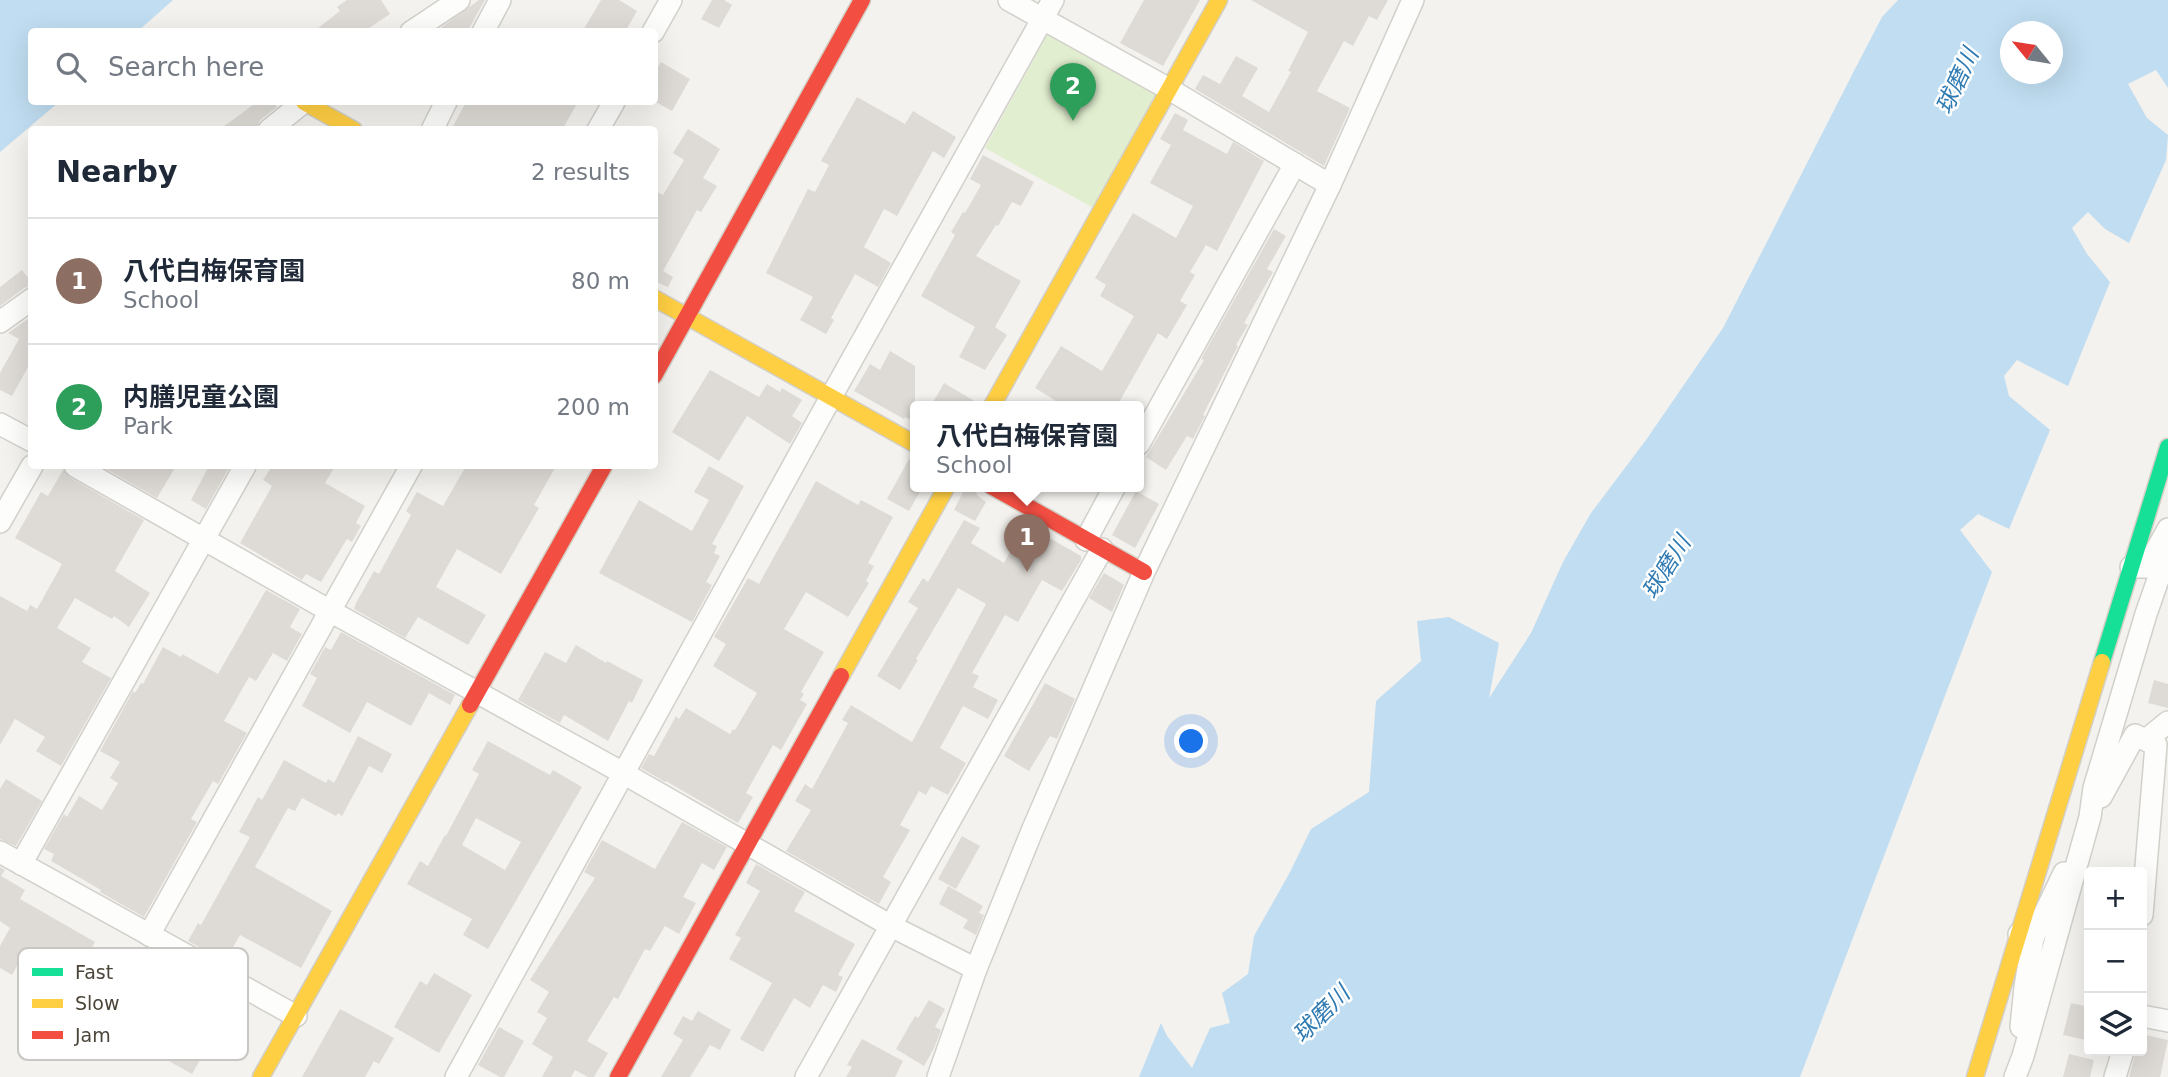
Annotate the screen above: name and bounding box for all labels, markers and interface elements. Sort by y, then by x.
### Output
north arrow [2000,21,2063,84]
search box [28,28,658,105]
water label: 球磨川 [1931,42,1985,118]
icon: search [52,48,90,86]
text: Search here [108,52,264,82]
pin: 2 [1050,63,1096,121]
text: Nearby [56,154,178,189]
text: 2 results [531,159,630,185]
text: 八代白梅保育園 [123,256,305,286]
text: 1 [71,268,87,294]
text: 80 m [571,268,630,294]
text: School [123,287,199,313]
text: 内膳児童公園 [123,382,279,412]
text: 2 [71,394,87,420]
text: 200 m [556,394,630,420]
popup [910,401,1144,492]
text: Park [123,413,173,439]
text: 八代白梅保育園 [936,421,1118,451]
text: School [936,452,1012,478]
pin: 1 [1004,514,1050,572]
water label: 球磨川 [1637,528,1697,603]
your location [1174,724,1208,758]
map controls [2084,867,2147,1056]
button: + [2084,867,2147,930]
button: − [2084,930,2147,993]
legend [18,948,248,1060]
text: Fast [75,961,113,983]
water label: 球磨川 [1287,978,1357,1048]
text: Slow [75,992,120,1014]
button: layers [2084,993,2147,1056]
text: Jam [74,1024,111,1046]

